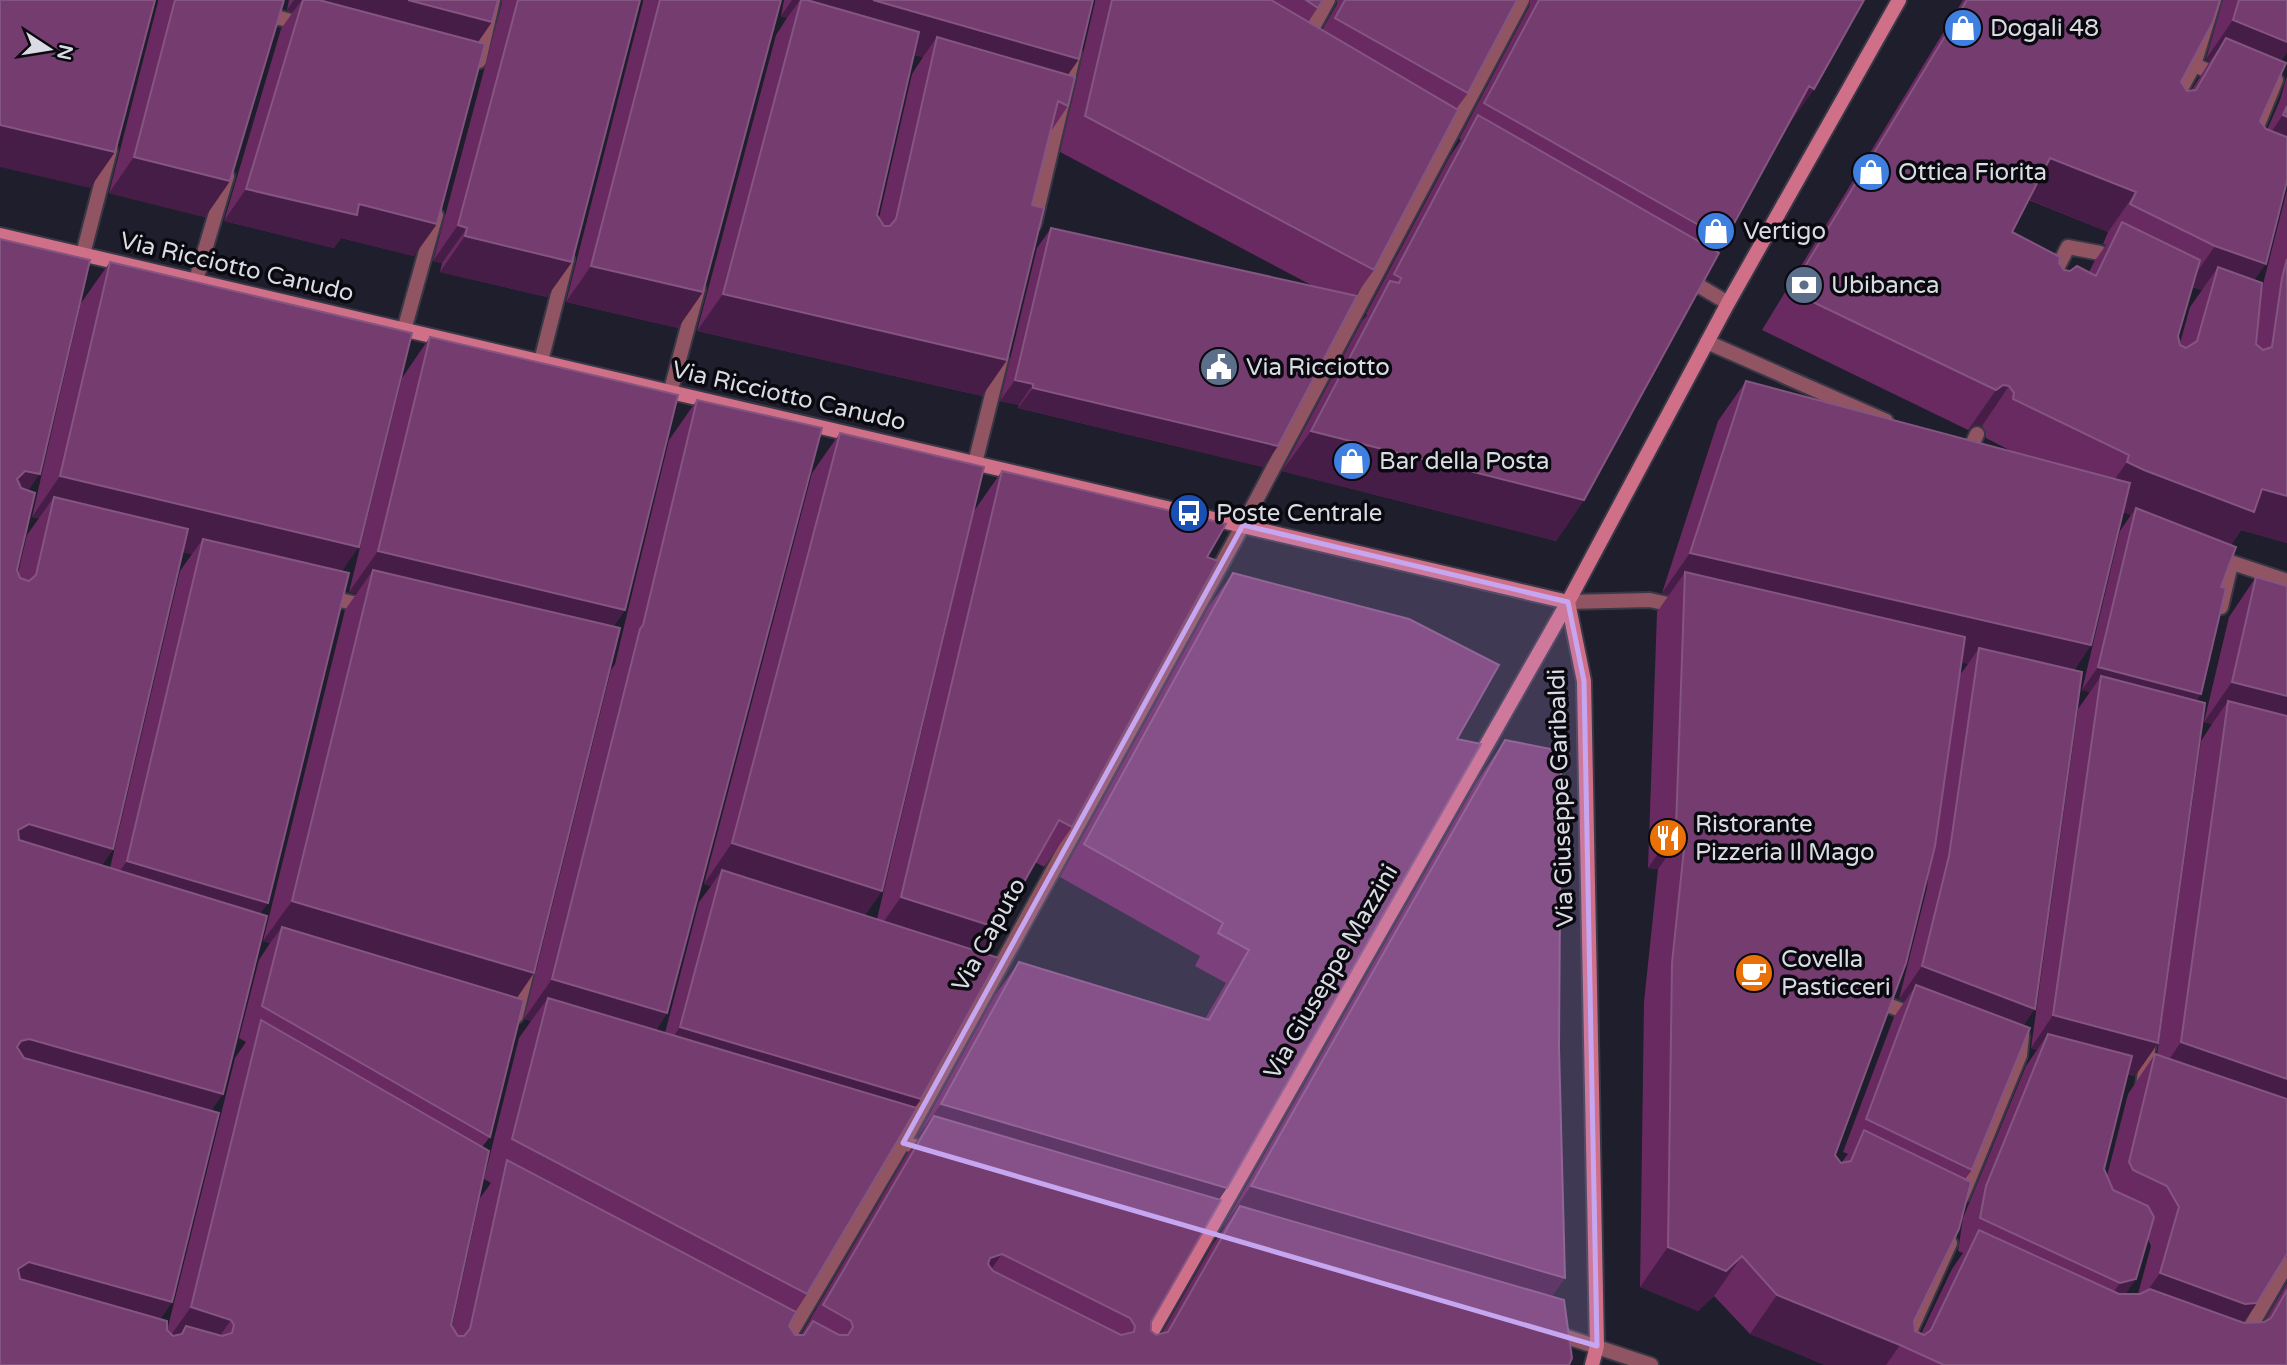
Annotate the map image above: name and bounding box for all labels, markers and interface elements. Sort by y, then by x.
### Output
shop icon: Dogali 48 [1942,7,1984,49]
north arrow [14,14,84,84]
place label: Dogali 48 [1990,14,2099,43]
text: N [52,43,77,62]
shop icon: Ottica Fiorita [1850,151,1892,193]
place label: Ottica Fiorita [1898,158,2047,187]
shop icon: Vertigo [1695,210,1737,252]
place label: Vertigo [1743,217,1826,246]
street label: Via Ricciotto Canudo [117,226,357,308]
bank icon: Ubibanca [1783,264,1825,306]
place label: Ubibanca [1831,271,1940,300]
public building icon: Via Ricciotto [1198,346,1240,388]
place label: Via Ricciotto [1246,353,1390,382]
street label: Via Ricciotto Canudo [669,355,909,437]
shop icon: Bar della Posta [1331,440,1373,482]
place label: Bar della Posta [1379,447,1549,476]
bus stop icon: Poste Centrale [1168,492,1210,534]
place label: Poste Centrale [1216,499,1382,528]
street label: Via Giuseppe Garibaldi [1542,668,1580,928]
place label: Ristorante Pizzeria Il Mago [1695,810,1875,867]
restaurant icon: Ristorante Pizzeria Il Mago [1647,817,1689,859]
street label: Via Giuseppe Mazzini [1258,859,1404,1085]
street label: Via Caputo [946,873,1032,997]
place label: Covella Pasticceri [1781,945,1891,1002]
cafe icon: Covella Pasticceri [1733,952,1775,994]

